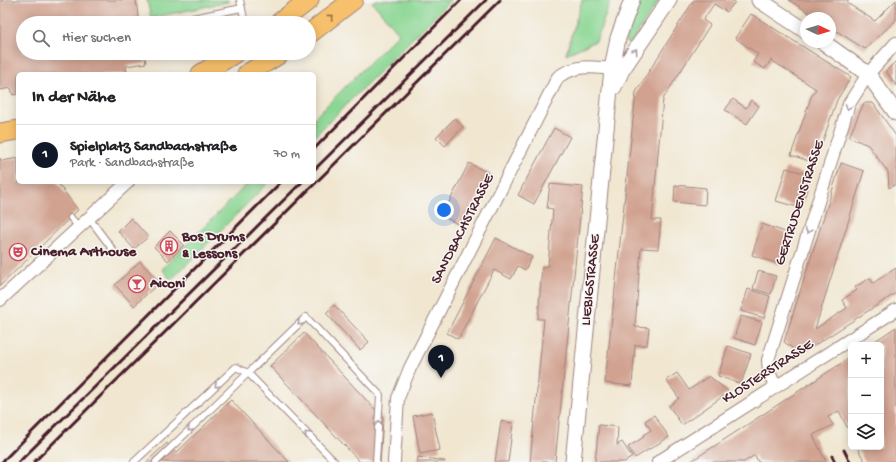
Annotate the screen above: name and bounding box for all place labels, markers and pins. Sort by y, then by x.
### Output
place label: Bos Drums & Lessons [181,228,246,263]
building icon: Bos Drums & Lessons [159,236,179,256]
theatre icon: Cinema Arthouse [8,242,28,262]
place label: Cinema Arthouse [30,243,137,261]
bar icon: Aiconi [127,274,147,294]
place label: Aiconi [149,275,185,293]
pin: 1 [428,345,454,378]

